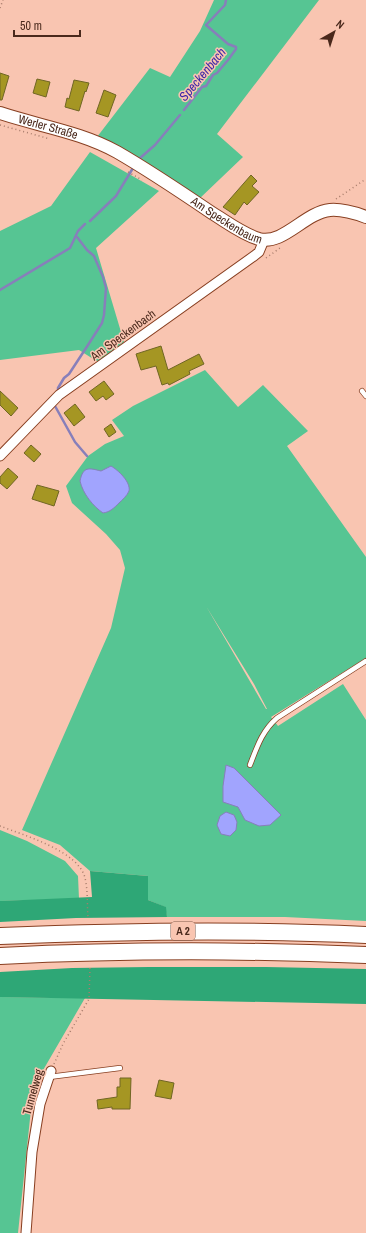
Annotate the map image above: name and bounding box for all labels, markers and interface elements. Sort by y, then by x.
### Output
scale bar [14,12,80,38]
north arrow [314,12,354,52]
text: N [333,17,347,32]
text: 50 m [20,18,42,34]
water label: Speckenbach [175,44,230,105]
street label: Werler Straße [16,111,80,143]
street label: Am Speckenbaum [187,193,264,248]
street label: Am Speckenbach [86,306,159,365]
road number: A 2 [171,922,195,940]
street label: Tunnelweg [19,1067,47,1117]

